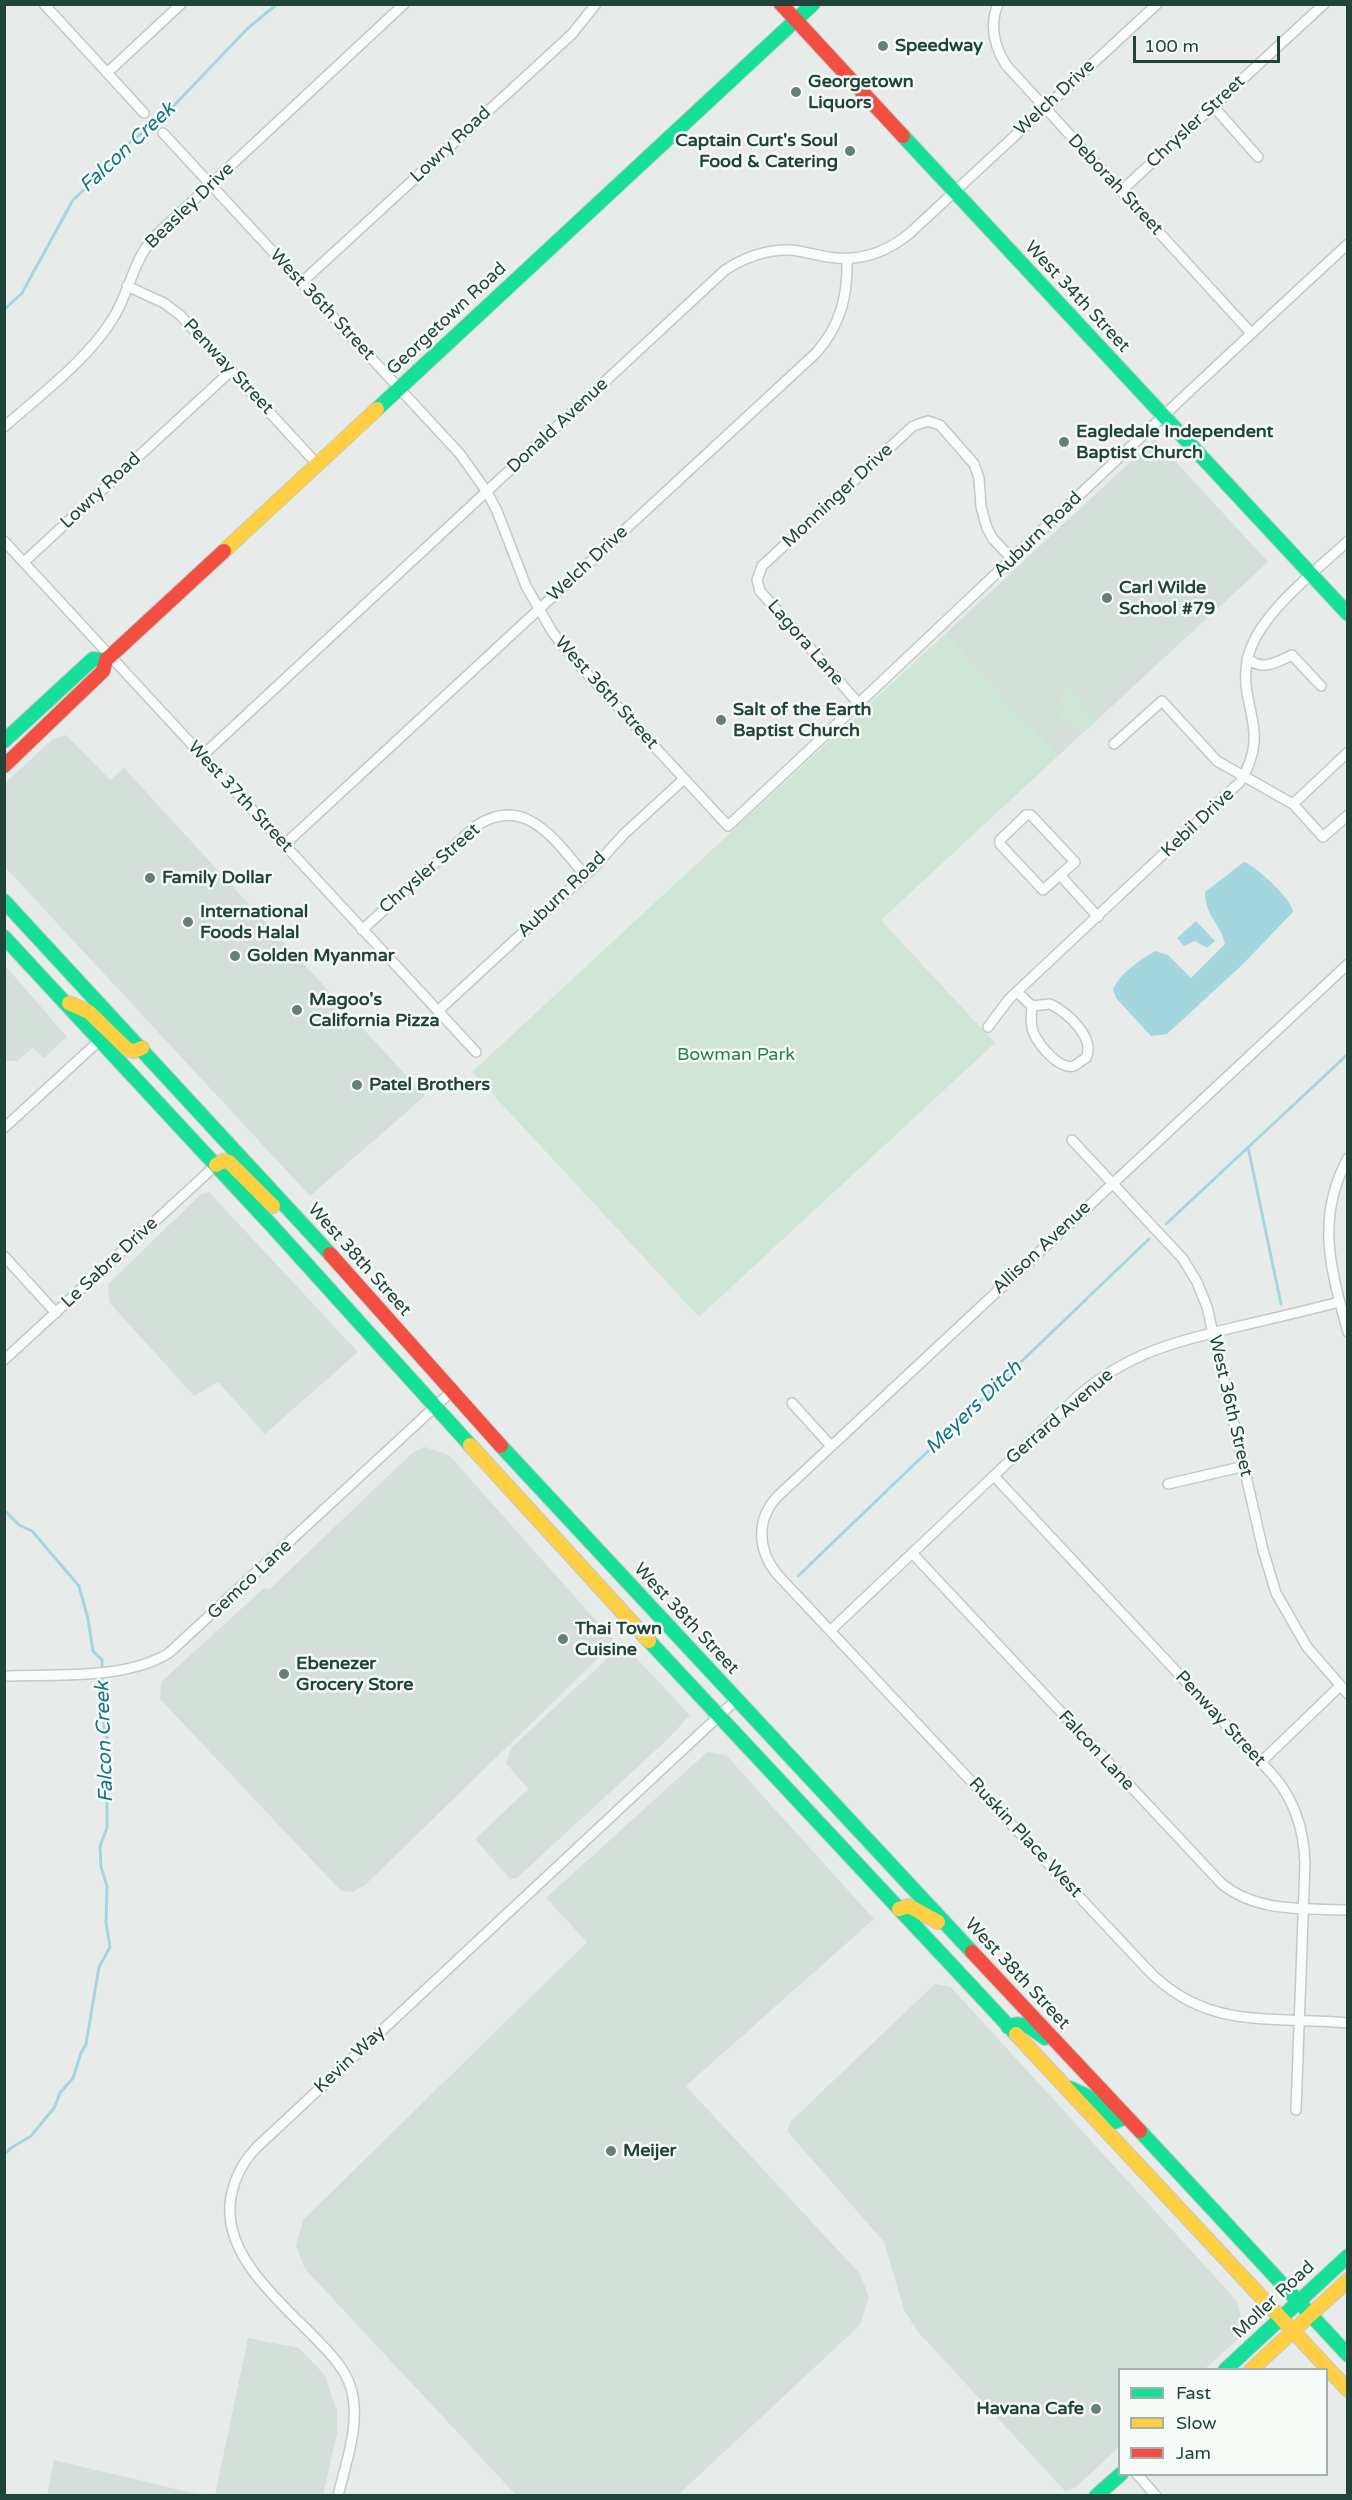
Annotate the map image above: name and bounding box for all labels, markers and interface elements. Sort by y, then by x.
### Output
scale bar [1136,24,1283,62]
place label: Speedway [895,35,983,57]
text: 100 m [1144,35,1199,57]
marker: Speedway [876,39,890,53]
street label: Welch Drive [1010,55,1100,141]
place label: Georgetown Liquors [808,71,914,113]
street label: Chrysler Street [1142,71,1250,173]
marker: Georgetown Liquors [789,85,803,99]
water label: Falcon Creek [75,98,181,198]
street label: Lowry Road [406,102,496,188]
place label: Captain Curt's Soul Food & Catering [675,130,838,172]
street label: Deborah Street [1063,130,1167,240]
marker: Captain Curt's Soul Food & Catering [843,144,857,158]
street label: Beasley Drive [141,158,239,254]
street label: West 34th Street [1020,237,1134,357]
street label: West 36th Street [265,245,379,365]
street label: Georgetown Road [383,258,511,380]
street label: Penway Street [178,315,278,419]
street label: Donald Avenue [503,374,613,478]
place label: Eagledale Independent Baptist Church [1076,421,1273,464]
marker: Eagledale Independent Baptist Church [1057,435,1071,449]
street label: Monninger Drive [778,439,898,553]
street label: Lowry Road [56,448,146,534]
street label: Auburn Road [989,488,1087,582]
street label: Welch Drive [543,521,633,607]
place label: Carl Wilde School #79 [1119,577,1215,620]
marker: Carl Wilde School #79 [1100,591,1114,605]
street label: Lagora Lane [762,596,848,690]
street label: West 36th Street [550,632,662,754]
place label: Salt of the Earth Baptist Church [733,699,872,742]
marker: Salt of the Earth Baptist Church [714,713,728,727]
street label: West 37th Street [183,737,297,857]
street label: Kebil Drive [1157,784,1239,862]
street label: Chrysler Street [375,819,485,919]
street label: Auburn Road [513,848,611,942]
place label: Family Dollar [162,867,272,889]
marker: Family Dollar [143,871,157,885]
place label: International Foods Halal [200,901,308,944]
marker: International Foods Halal [181,915,195,929]
place label: Golden Myanmar [247,945,395,967]
marker: Golden Myanmar [228,949,242,963]
place label: Magoo's California Pizza [309,989,439,1032]
marker: Magoo's California Pizza [290,1003,304,1017]
park label: Bowman Park [677,1044,795,1066]
place label: Patel Brothers [369,1074,490,1096]
marker: Patel Brothers [350,1078,364,1092]
street label: Allison Avenue [988,1197,1096,1299]
street label: West 38th Street [303,1199,415,1321]
street label: Le Sabre Drive [57,1213,163,1313]
street label: West 36th Street [1203,1333,1257,1479]
water label: Meyers Ditch [921,1356,1027,1460]
street label: Gerrard Avenue [1002,1365,1118,1469]
street label: Gemco Lane [203,1536,297,1624]
street label: West 38th Street [629,1559,743,1679]
place label: Thai Town Cuisine [575,1618,662,1660]
marker: Thai Town Cuisine [556,1632,570,1646]
place label: Ebenezer Grocery Store [296,1653,413,1696]
marker: Ebenezer Grocery Store [277,1667,291,1681]
street label: Penway Street [1170,1667,1270,1771]
water label: Falcon Creek [91,1681,119,1803]
street label: Falcon Lane [1053,1706,1139,1796]
street label: Ruskin Place West [964,1773,1086,1903]
street label: West 38th Street [960,1914,1074,2034]
street label: Kevin Way [310,2022,390,2098]
place label: Meijer [623,2140,676,2162]
marker: Meijer [604,2144,618,2158]
street label: Moller Road [1229,2257,1319,2343]
legend [1118,2368,1328,2476]
text: Fast [1176,2382,1211,2404]
place label: Havana Cafe [976,2398,1084,2420]
marker: Havana Cafe [1089,2402,1103,2416]
text: Slow [1176,2412,1217,2434]
text: Jam [1176,2442,1211,2464]

